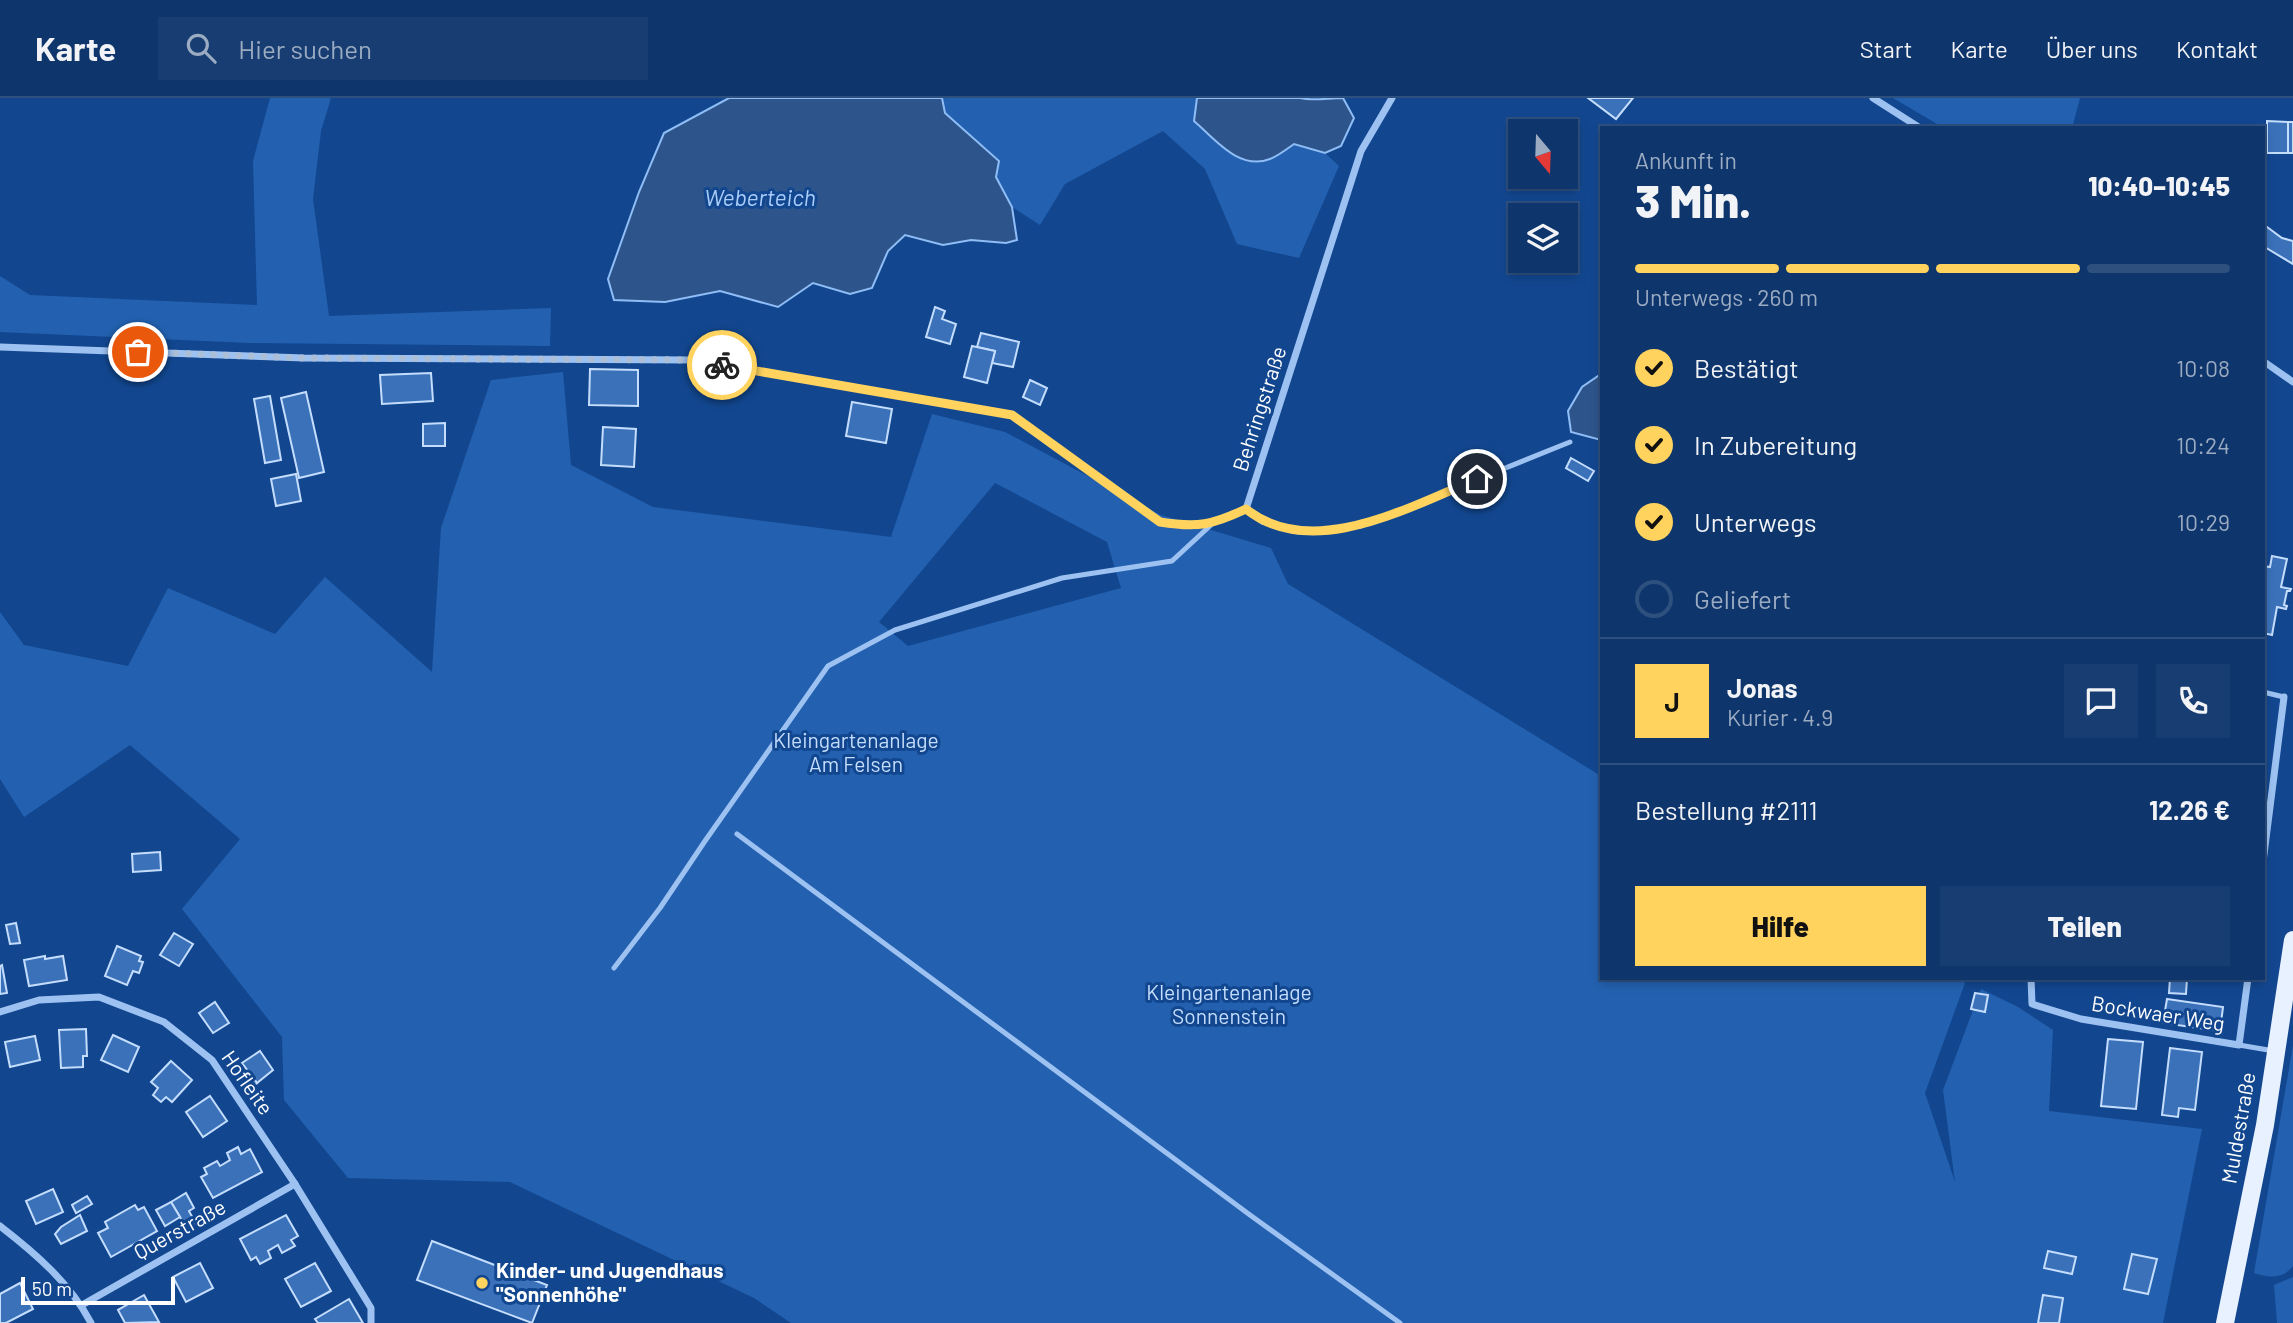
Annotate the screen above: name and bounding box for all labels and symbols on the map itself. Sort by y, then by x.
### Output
north arrow [1508,119,1578,189]
water label: Weberteich [704,183,816,211]
pin [108,322,168,382]
courier [687,330,757,400]
street label: Behringstraße [1227,343,1291,474]
pin [1447,449,1507,509]
park label: Kleingartenanlage Am Felsen [773,727,939,776]
park label: Kleingartenanlage Sonnenstein [1146,979,1312,1028]
street label: Bockwaer Weg [2090,990,2227,1035]
street label: Hofleite [217,1045,279,1119]
street label: Muldestraße [2215,1070,2260,1185]
street label: Querstraße [129,1193,230,1264]
place label: Kinder- und Jugendhaus "Sonnenhöhe" [496,1257,724,1306]
scale bar [21,1274,175,1306]
marker: Kinder- und Jugendhaus "Sonnenhöhe" [474,1275,490,1291]

